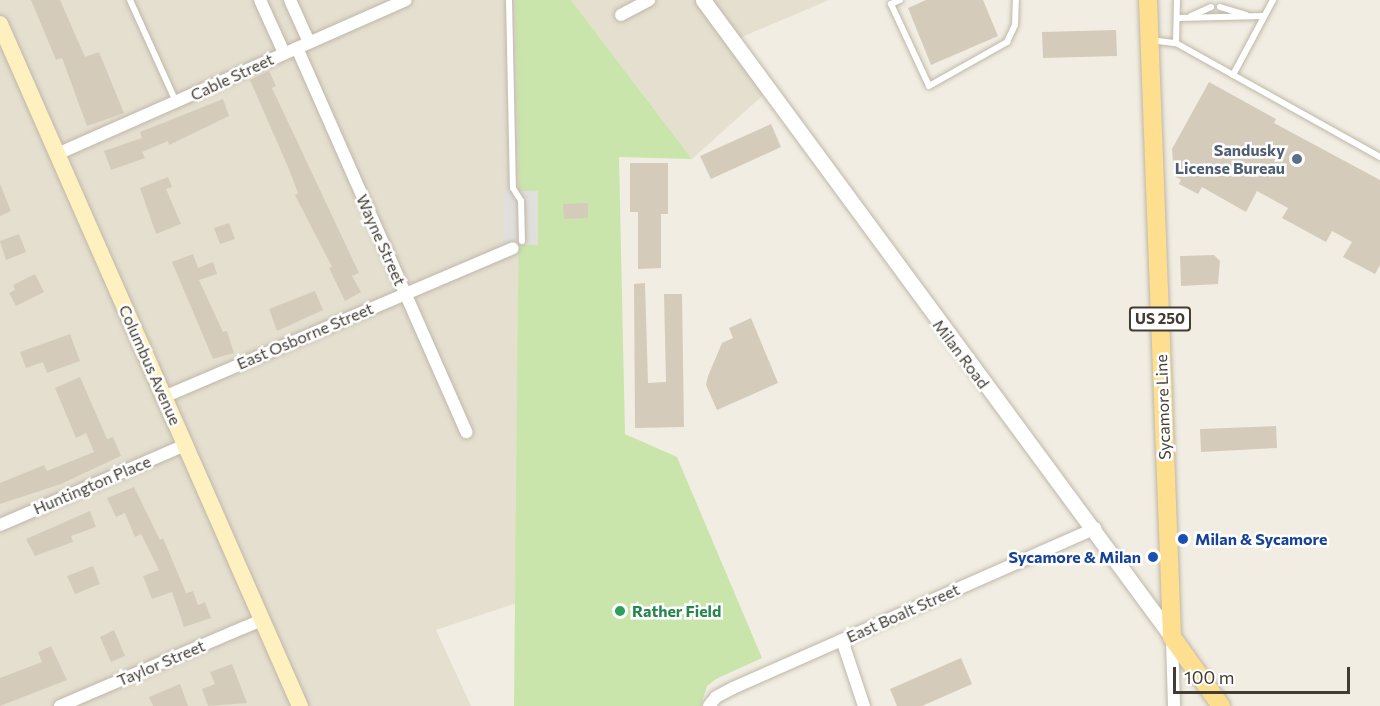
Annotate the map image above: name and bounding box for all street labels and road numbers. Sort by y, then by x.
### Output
street label: Cable Street [187,49,277,105]
street label: Wayne Street [352,191,410,289]
street label: East Osborne Street [234,299,376,373]
street label: Columbus Avenue [115,302,185,428]
road number: US 250 [1128,307,1192,331]
street label: Milan Road [929,316,993,392]
street label: Sycamore Line [1152,354,1174,460]
street label: Huntington Place [30,452,154,518]
street label: East Boalt Street [843,579,963,647]
street label: Taylor Street [114,636,208,690]

